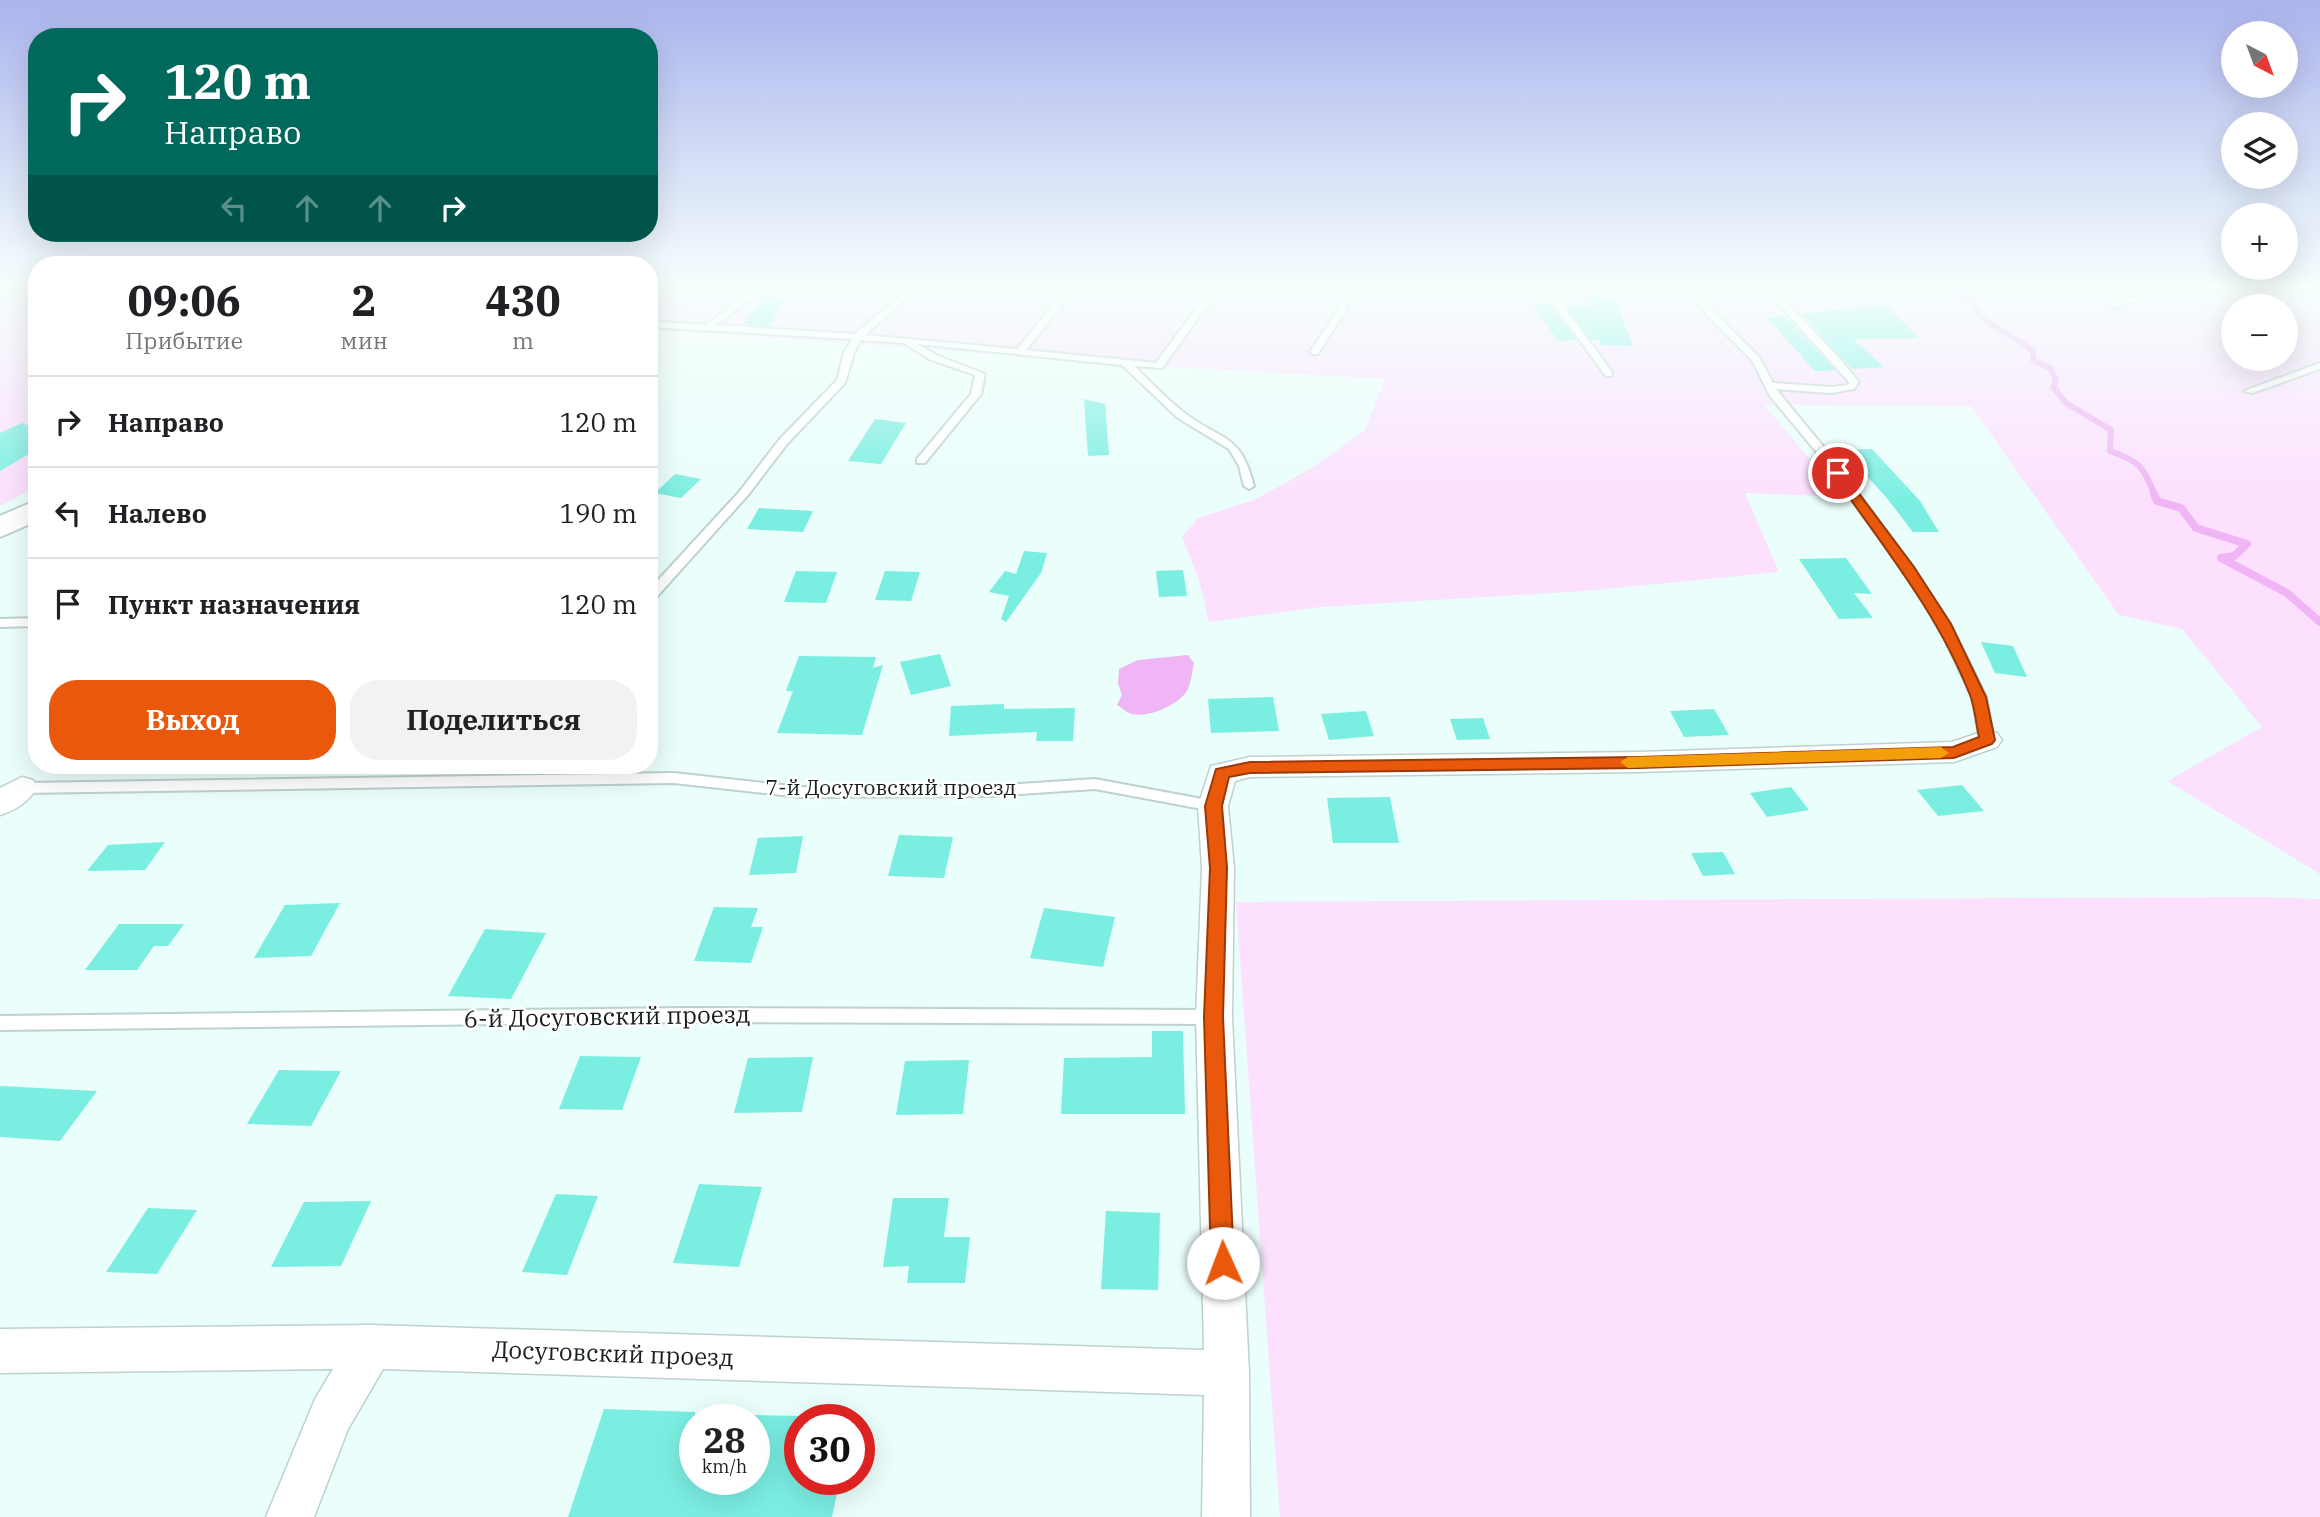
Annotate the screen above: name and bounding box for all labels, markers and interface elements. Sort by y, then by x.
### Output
north arrow [2221,21,2298,98]
map controls [2221,21,2298,371]
text: 120 m [164,49,311,112]
icon: right [49,56,140,147]
text: Направо [164,111,301,153]
button: layers [2221,112,2298,189]
icon: left [215,189,253,227]
icon: ahead [288,189,326,227]
icon: ahead [361,189,399,227]
icon: right [434,189,472,227]
button: + [2221,203,2298,280]
text: 09:06 [127,273,241,328]
text: 2 [352,273,377,328]
text: 430 [485,273,561,328]
button: − [2221,294,2298,371]
text: Прибытие [125,325,243,355]
text: мин [340,325,388,355]
text: m [512,325,534,355]
icon: right [49,403,87,441]
text: Направо [108,405,224,439]
text: 120 m [559,405,637,439]
pin [1808,443,1868,503]
icon: arrive [1819,454,1857,492]
icon: left [49,494,87,532]
text: Налево [108,496,207,530]
text: 190 m [559,496,637,530]
icon: arrive [49,585,87,623]
text: Пункт назначения [108,587,360,621]
text: 120 m [559,587,637,621]
button: Выход [49,680,336,760]
button: Поделиться [350,680,637,760]
street label: 7-й Досуговский проезд [766,773,1017,801]
street label: 6-й Досуговский проезд [463,998,751,1034]
position arrow [1186,1226,1260,1300]
street label: Досуговский проезд [492,1333,734,1373]
speed limit sign: 30 [784,1404,875,1495]
text: 28 [703,1417,746,1463]
text: km/h [702,1455,747,1478]

